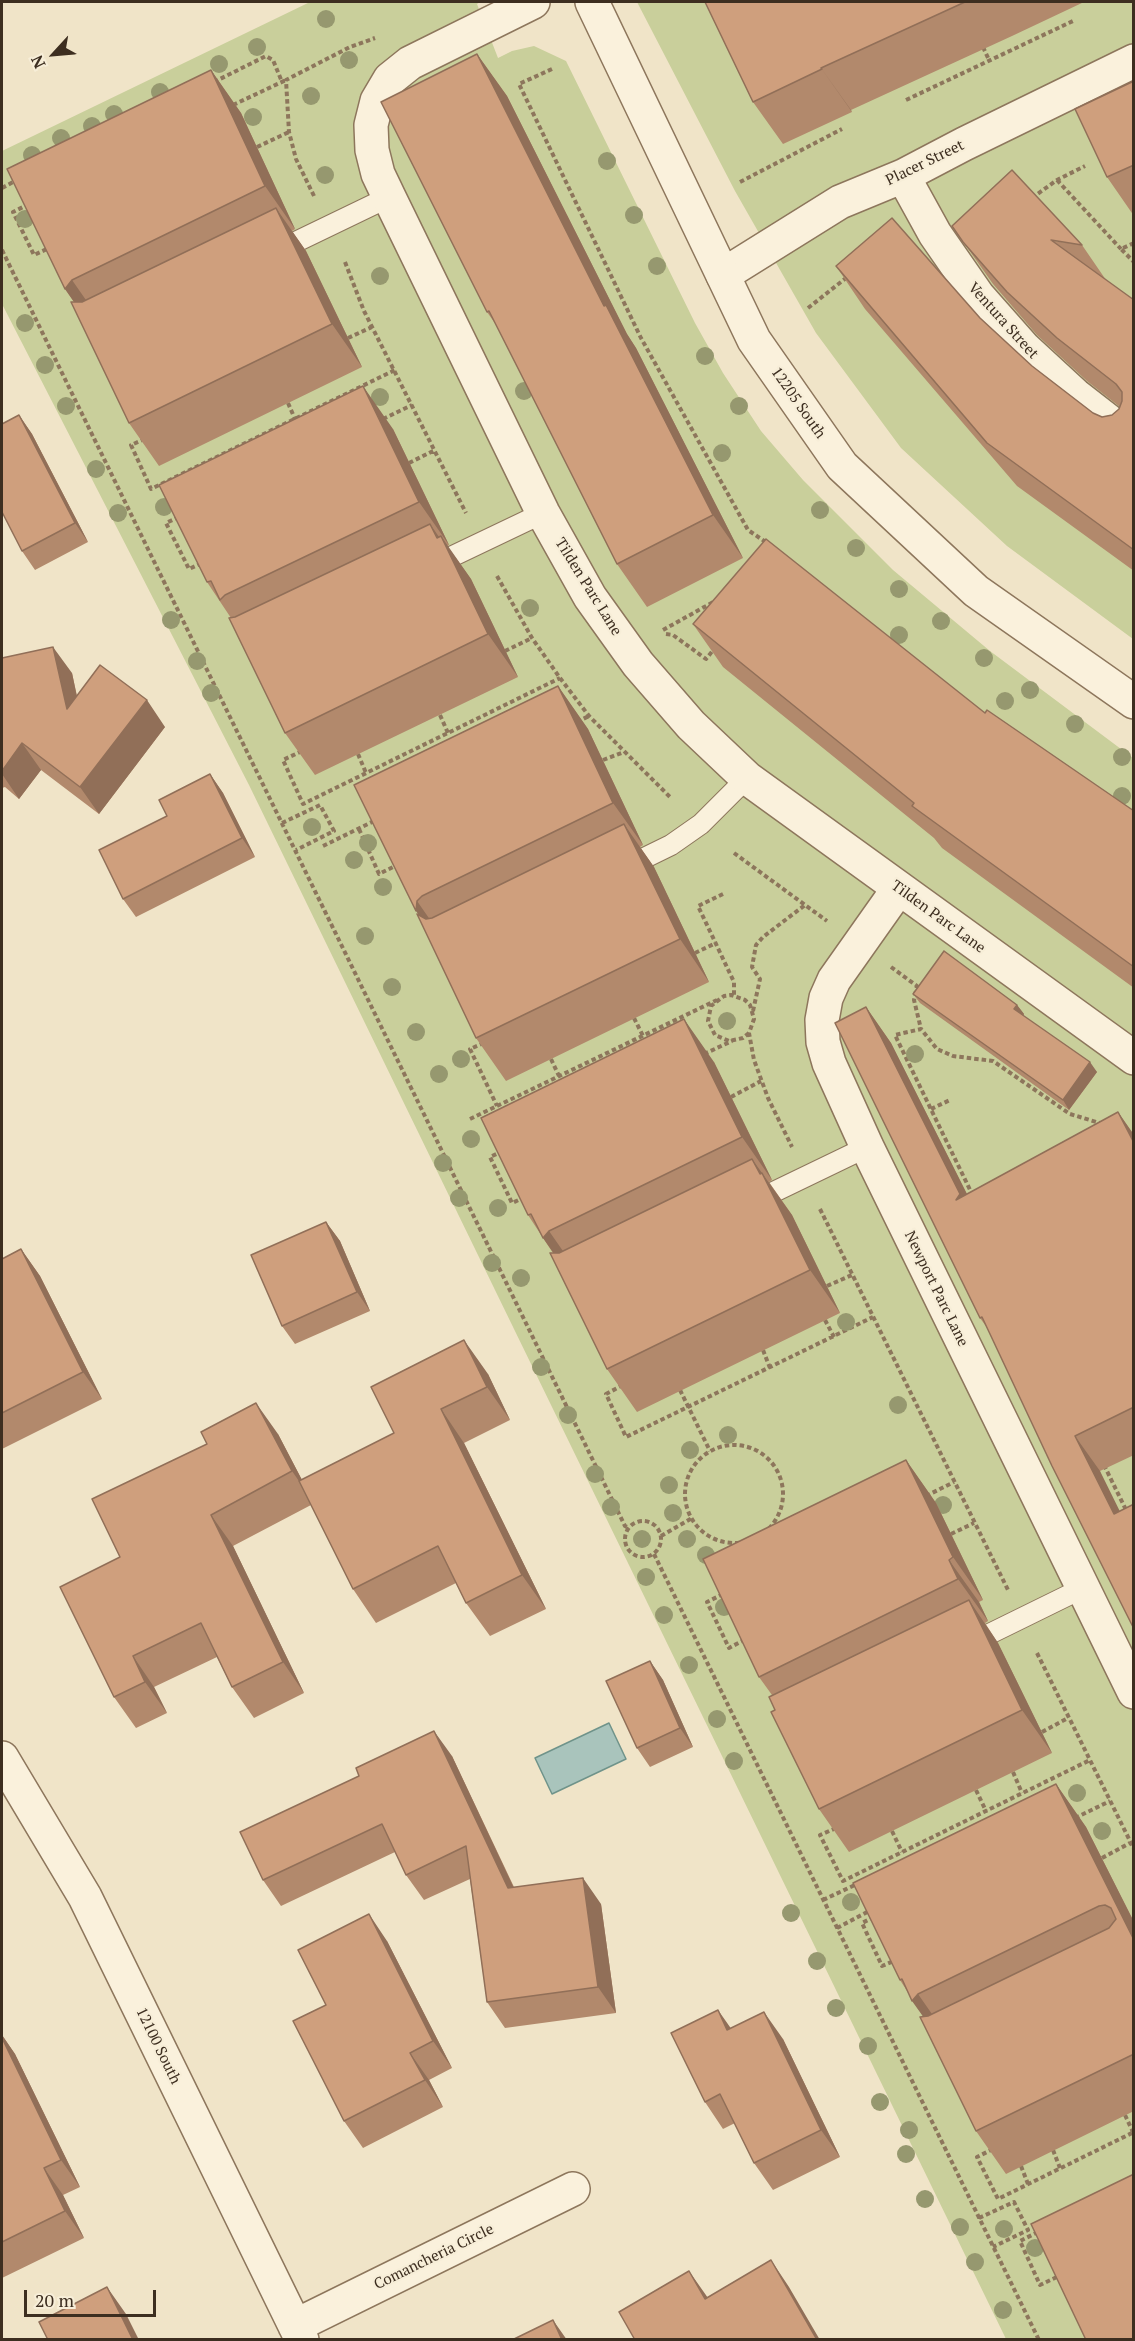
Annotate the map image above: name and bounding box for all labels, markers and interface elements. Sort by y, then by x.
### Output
north arrow [24,24,84,84]
text: N [25,52,50,72]
street label: Placer Street [883,136,967,190]
street label: Ventura Street [964,279,1042,363]
street label: 12205 South [767,364,829,442]
street label: Tilden Parc Lane [551,535,625,639]
street label: Tilden Parc Lane [887,877,989,957]
street label: Newport Parc Lane [900,1228,972,1350]
street label: 12100 South [132,2005,184,2087]
street label: Comancheria Circle [371,2220,497,2294]
scale bar [27,2278,159,2316]
text: 20 m [35,2288,74,2312]

